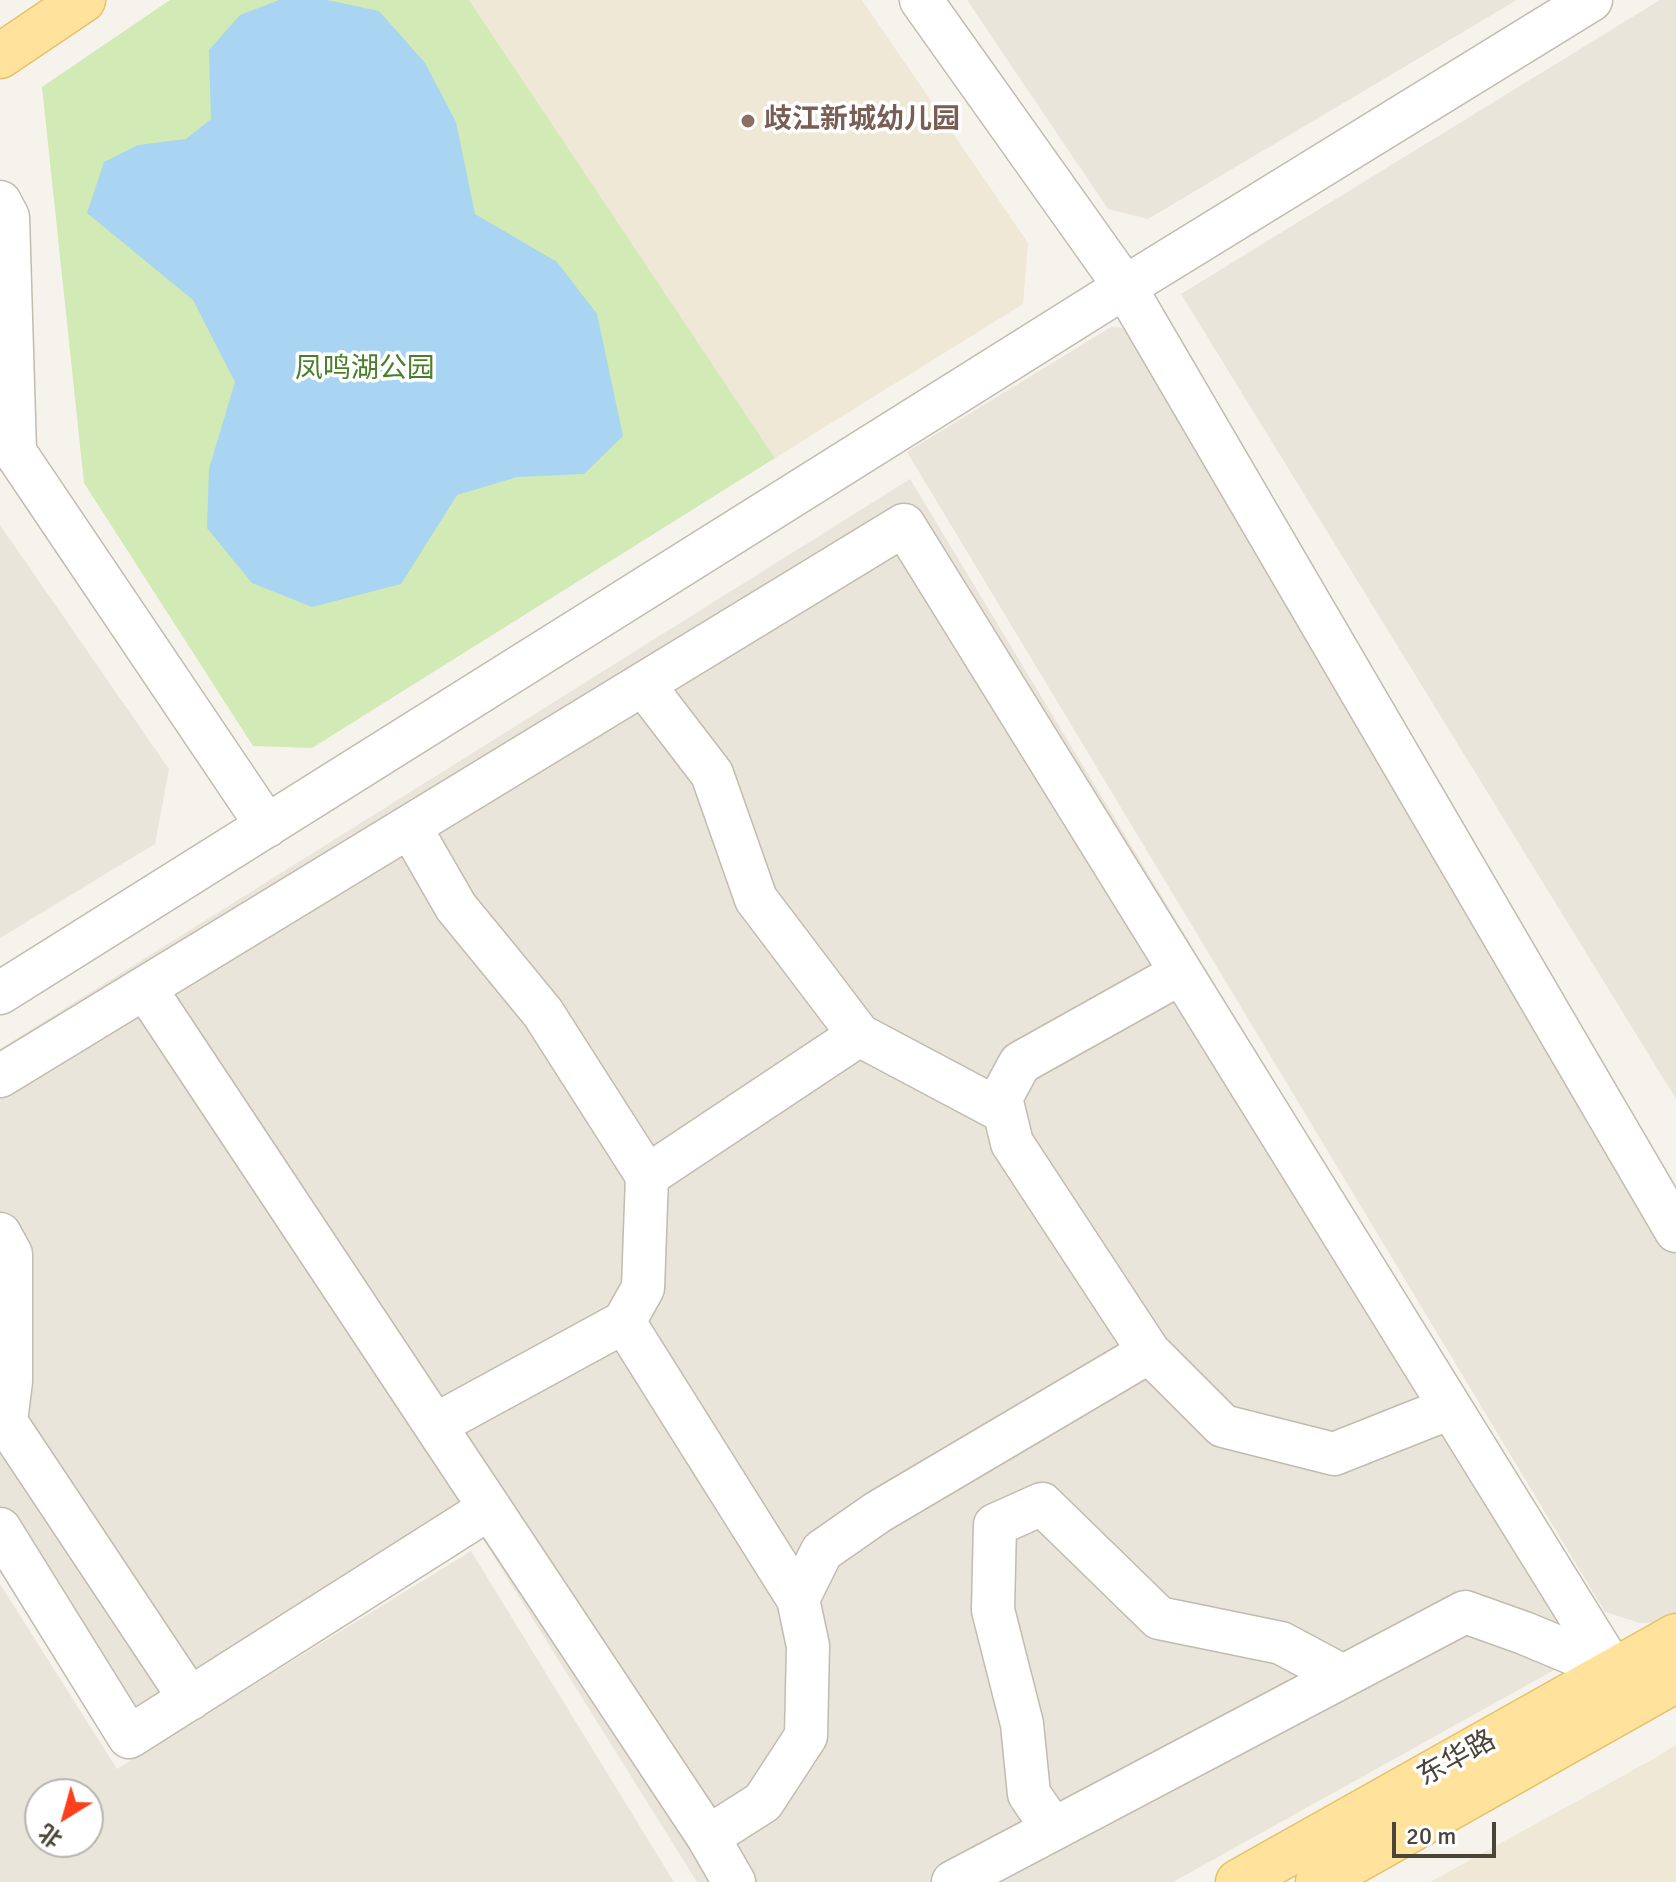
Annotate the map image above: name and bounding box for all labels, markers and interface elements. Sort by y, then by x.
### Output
place label: 歧江新城幼儿园 [764,104,960,138]
marker: 歧江新城幼儿园 [739,112,757,130]
park label: 凤鸣湖公园 [295,353,435,387]
street label: 东华路 [1412,1724,1502,1794]
north arrow [24,1778,104,1858]
scale bar [1396,1806,1500,1856]
text: 北 [34,1819,67,1853]
text: 20 m [1406,1821,1456,1851]

